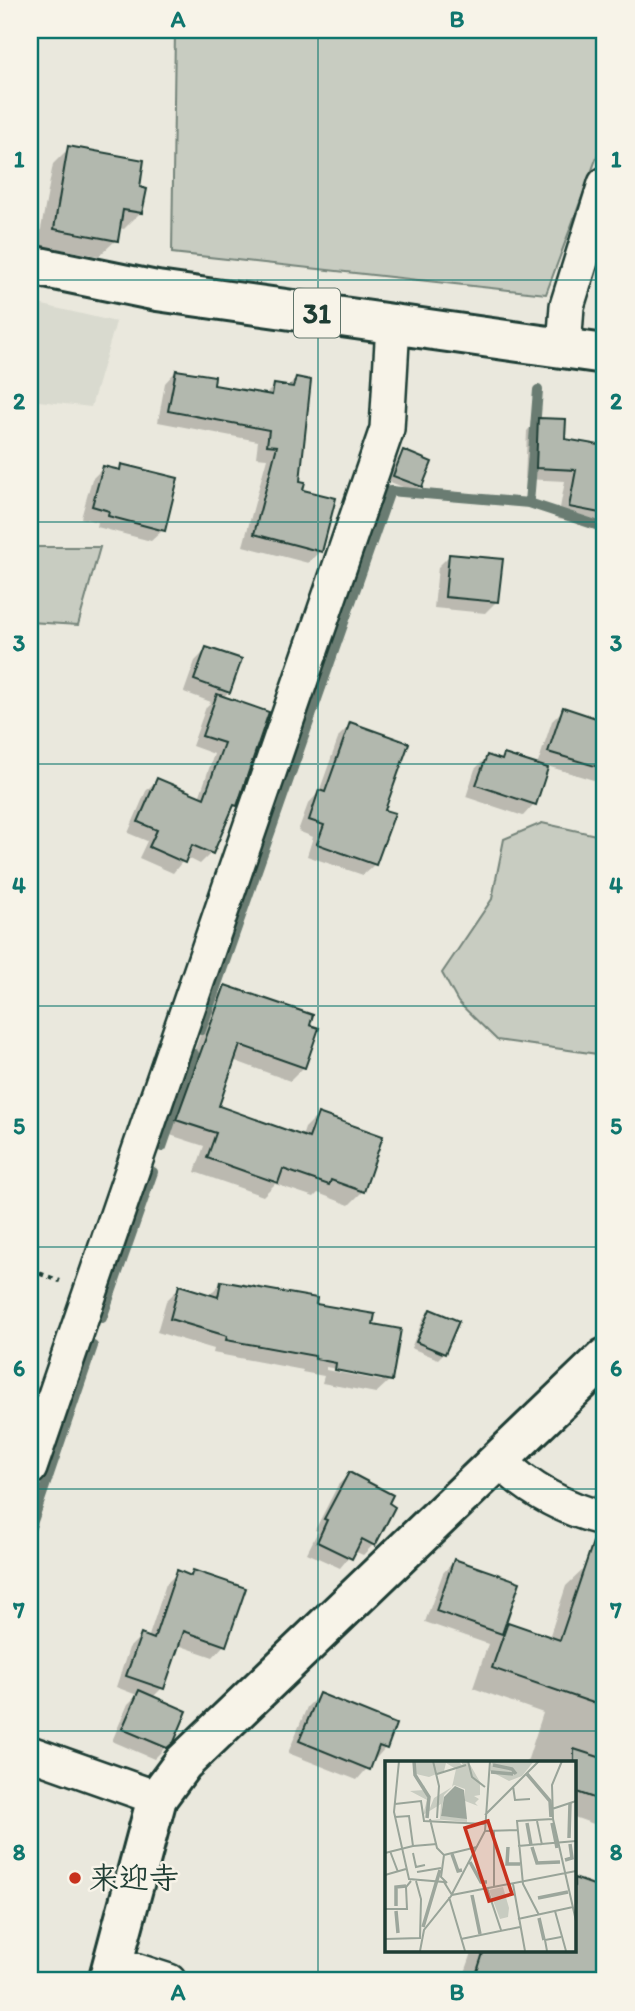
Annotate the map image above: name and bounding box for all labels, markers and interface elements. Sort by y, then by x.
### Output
text: A [170,5,186,33]
text: B [450,5,465,33]
text: 1 [14,145,25,173]
text: 1 [611,145,622,173]
road number: 31 [294,288,340,338]
text: 2 [13,387,26,415]
text: 2 [610,387,623,415]
text: 3 [13,629,26,657]
text: 3 [610,629,623,657]
text: 4 [12,871,26,899]
text: 4 [609,871,623,899]
text: 5 [13,1112,25,1140]
text: 5 [610,1112,622,1140]
text: 6 [13,1354,25,1382]
text: 6 [610,1354,622,1382]
text: 7 [12,1596,25,1624]
text: 7 [609,1596,622,1624]
inset map [385,1761,576,1952]
text: 8 [13,1838,26,1866]
text: 8 [610,1838,623,1866]
place label: 来迎寺 [89,1859,179,1896]
marker: 来迎寺 [67,1870,83,1886]
text: A [170,1978,186,2006]
text: B [450,1978,465,2006]

